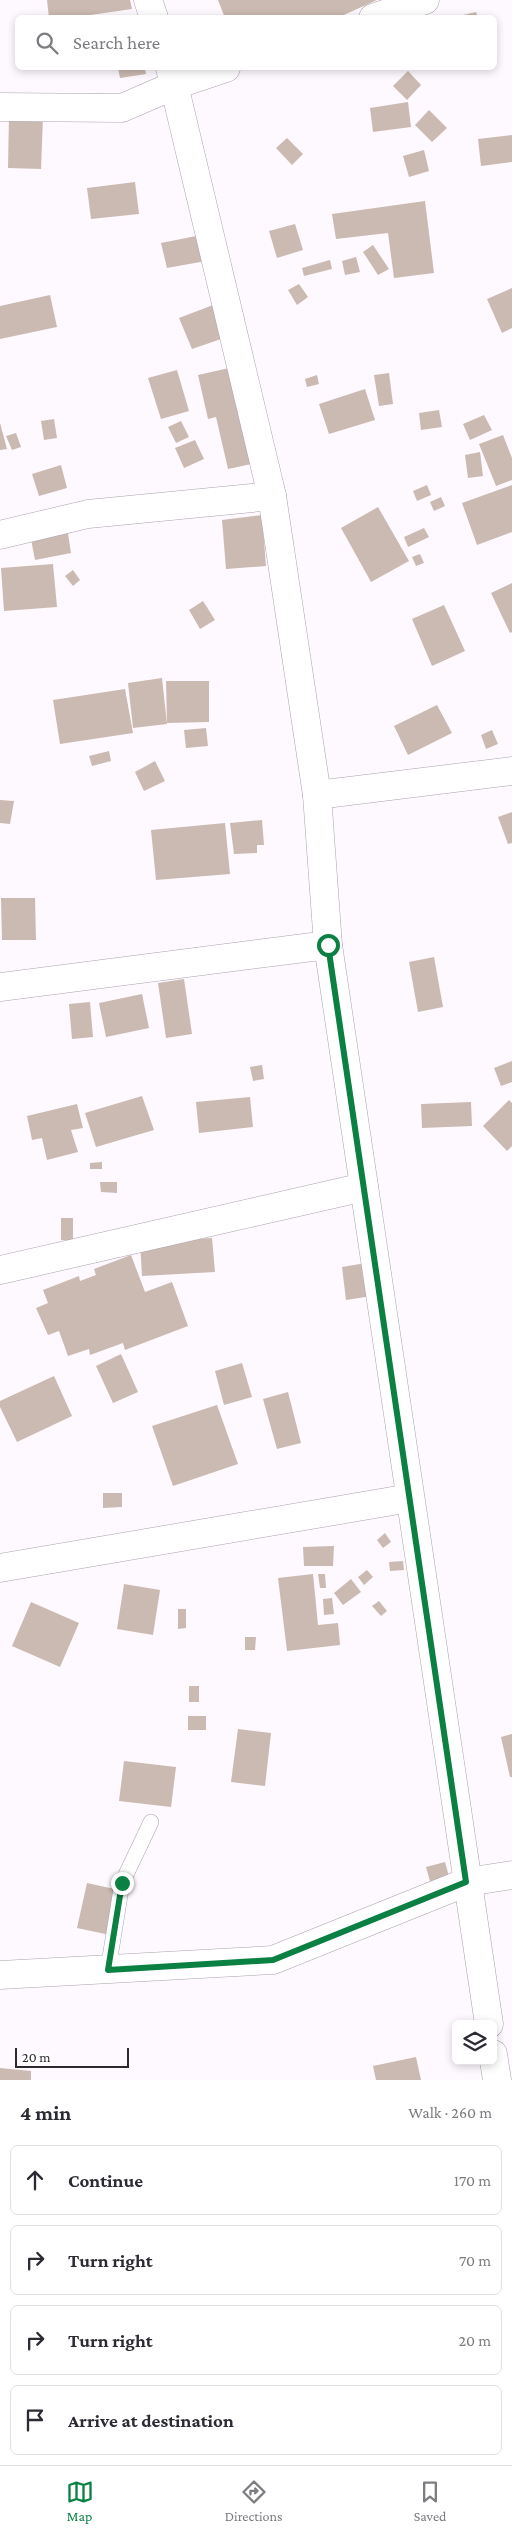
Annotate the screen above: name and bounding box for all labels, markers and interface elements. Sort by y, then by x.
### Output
search box [15,15,497,70]
icon: search [33,29,61,57]
text: Search here [73,32,160,53]
route start [317,934,340,957]
route end [111,1872,134,1895]
map controls [452,2020,497,2065]
button: layers [452,2020,497,2065]
scale bar [15,2045,129,2068]
text: 20 m [22,2049,50,2065]
text: 4 min [20,2101,71,2125]
text: Walk · 260 m [408,2104,492,2121]
icon: ahead [21,2166,49,2194]
text: Continue [68,2170,143,2191]
text: 170 m [454,2172,491,2189]
icon: right [21,2246,49,2274]
text: Turn right [68,2250,153,2271]
text: 70 m [459,2252,491,2269]
icon: right [21,2326,49,2354]
text: Turn right [68,2330,153,2351]
text: 20 m [458,2332,491,2349]
icon: arrive [21,2406,49,2434]
text: Arrive at destination [68,2410,234,2431]
tab: Map [66,2478,94,2524]
tab: Directions [225,2478,283,2524]
tab: Saved [414,2478,446,2524]

